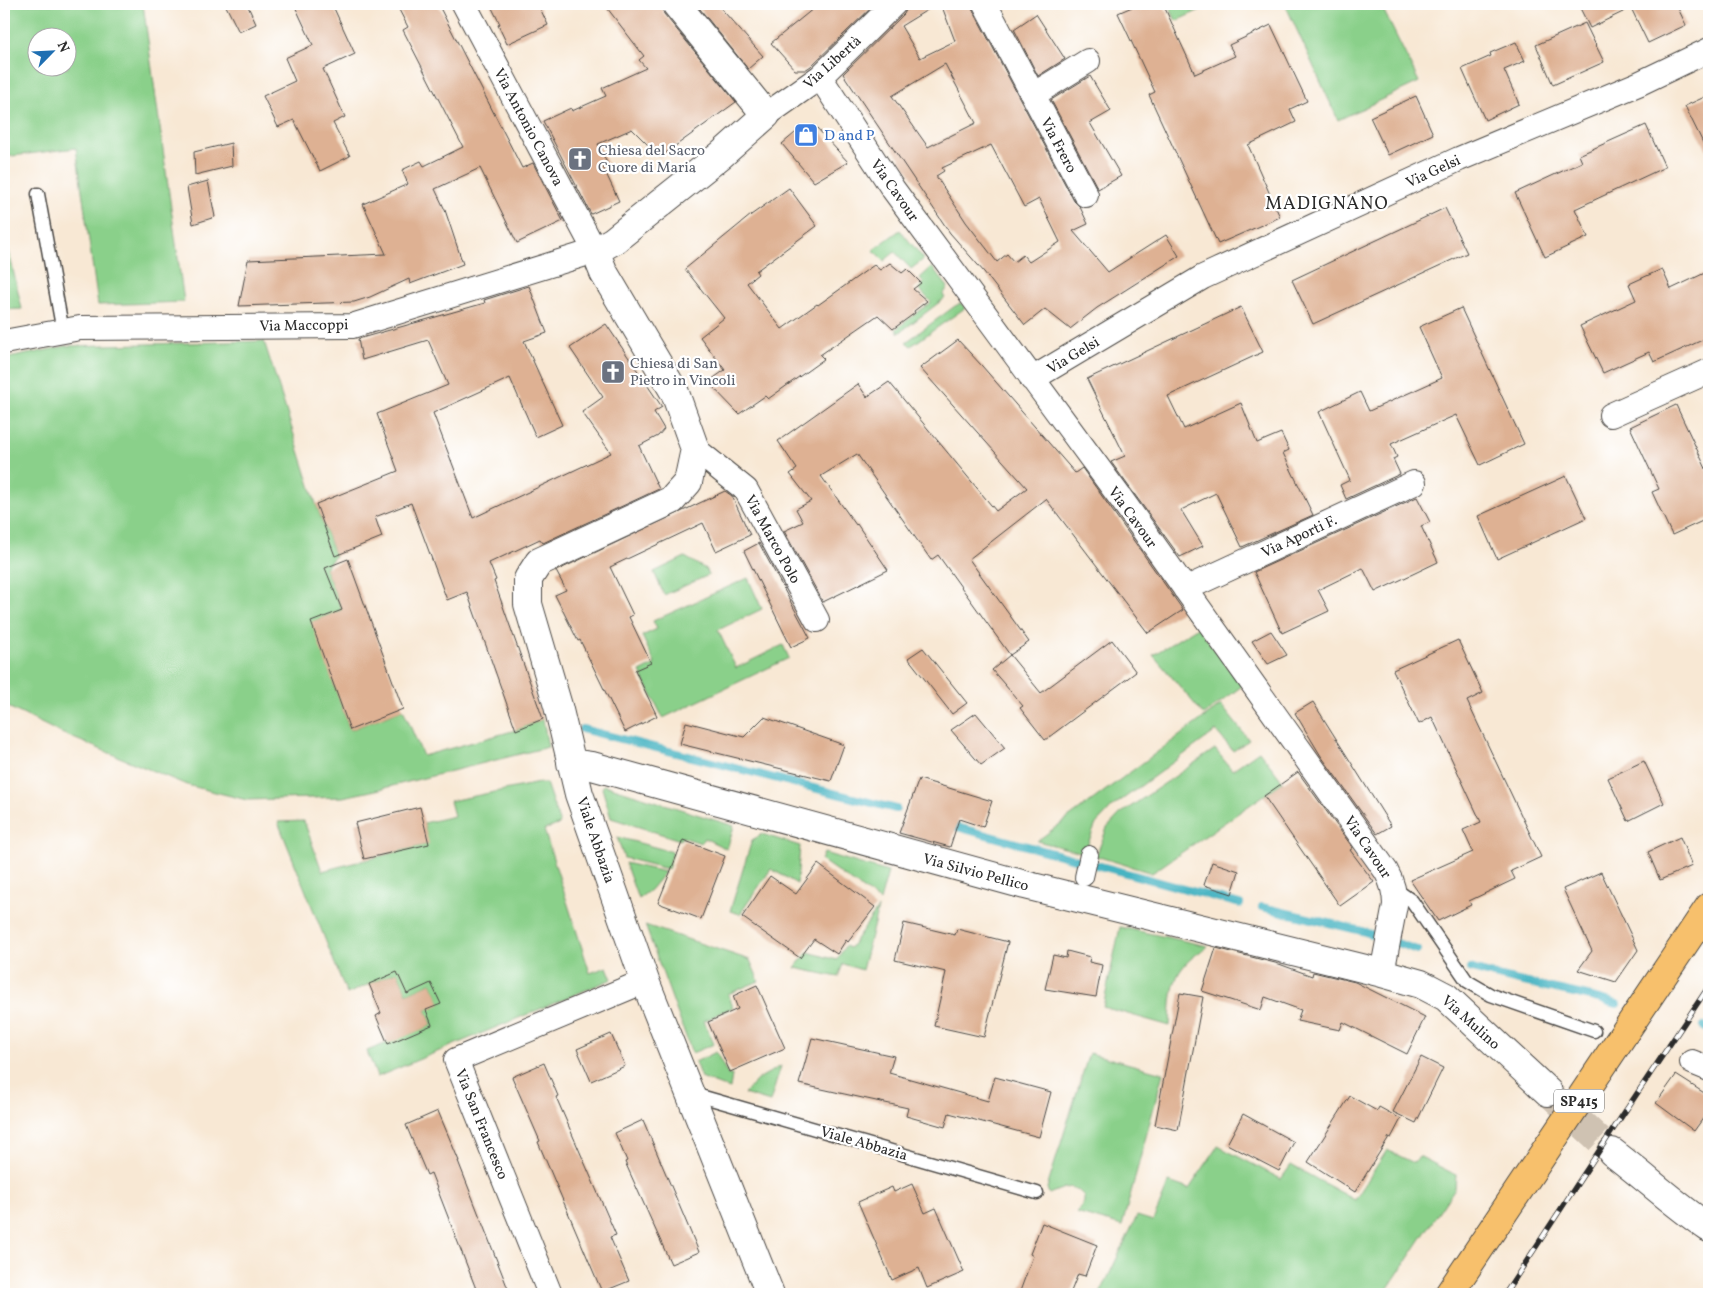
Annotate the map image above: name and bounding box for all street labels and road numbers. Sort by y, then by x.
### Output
street label: Via Libertà [799,31,867,95]
street label: Via Antonio Canova [488,65,568,190]
street label: Via Frero [1034,114,1081,177]
street label: Via Gelsi [1403,151,1464,194]
street label: Via Cavour [865,155,923,226]
street label: Via Maccoppi [259,315,349,338]
street label: Via Gelsi [1043,332,1104,380]
street label: Via Cavour [1102,483,1161,553]
street label: Via Marco Polo [739,491,805,588]
street label: Via Aporti F. [1258,511,1341,564]
street label: Viale Abbazia [570,795,619,886]
street label: Via Cavour [1338,812,1396,883]
street label: Via Silvio Pellico [920,849,1031,898]
street label: Via Mulino [1436,991,1504,1055]
street label: Via San Francesco [449,1066,512,1183]
road number: SP415 [1554,1090,1604,1112]
street label: Viale Abbazia [817,1122,910,1167]

